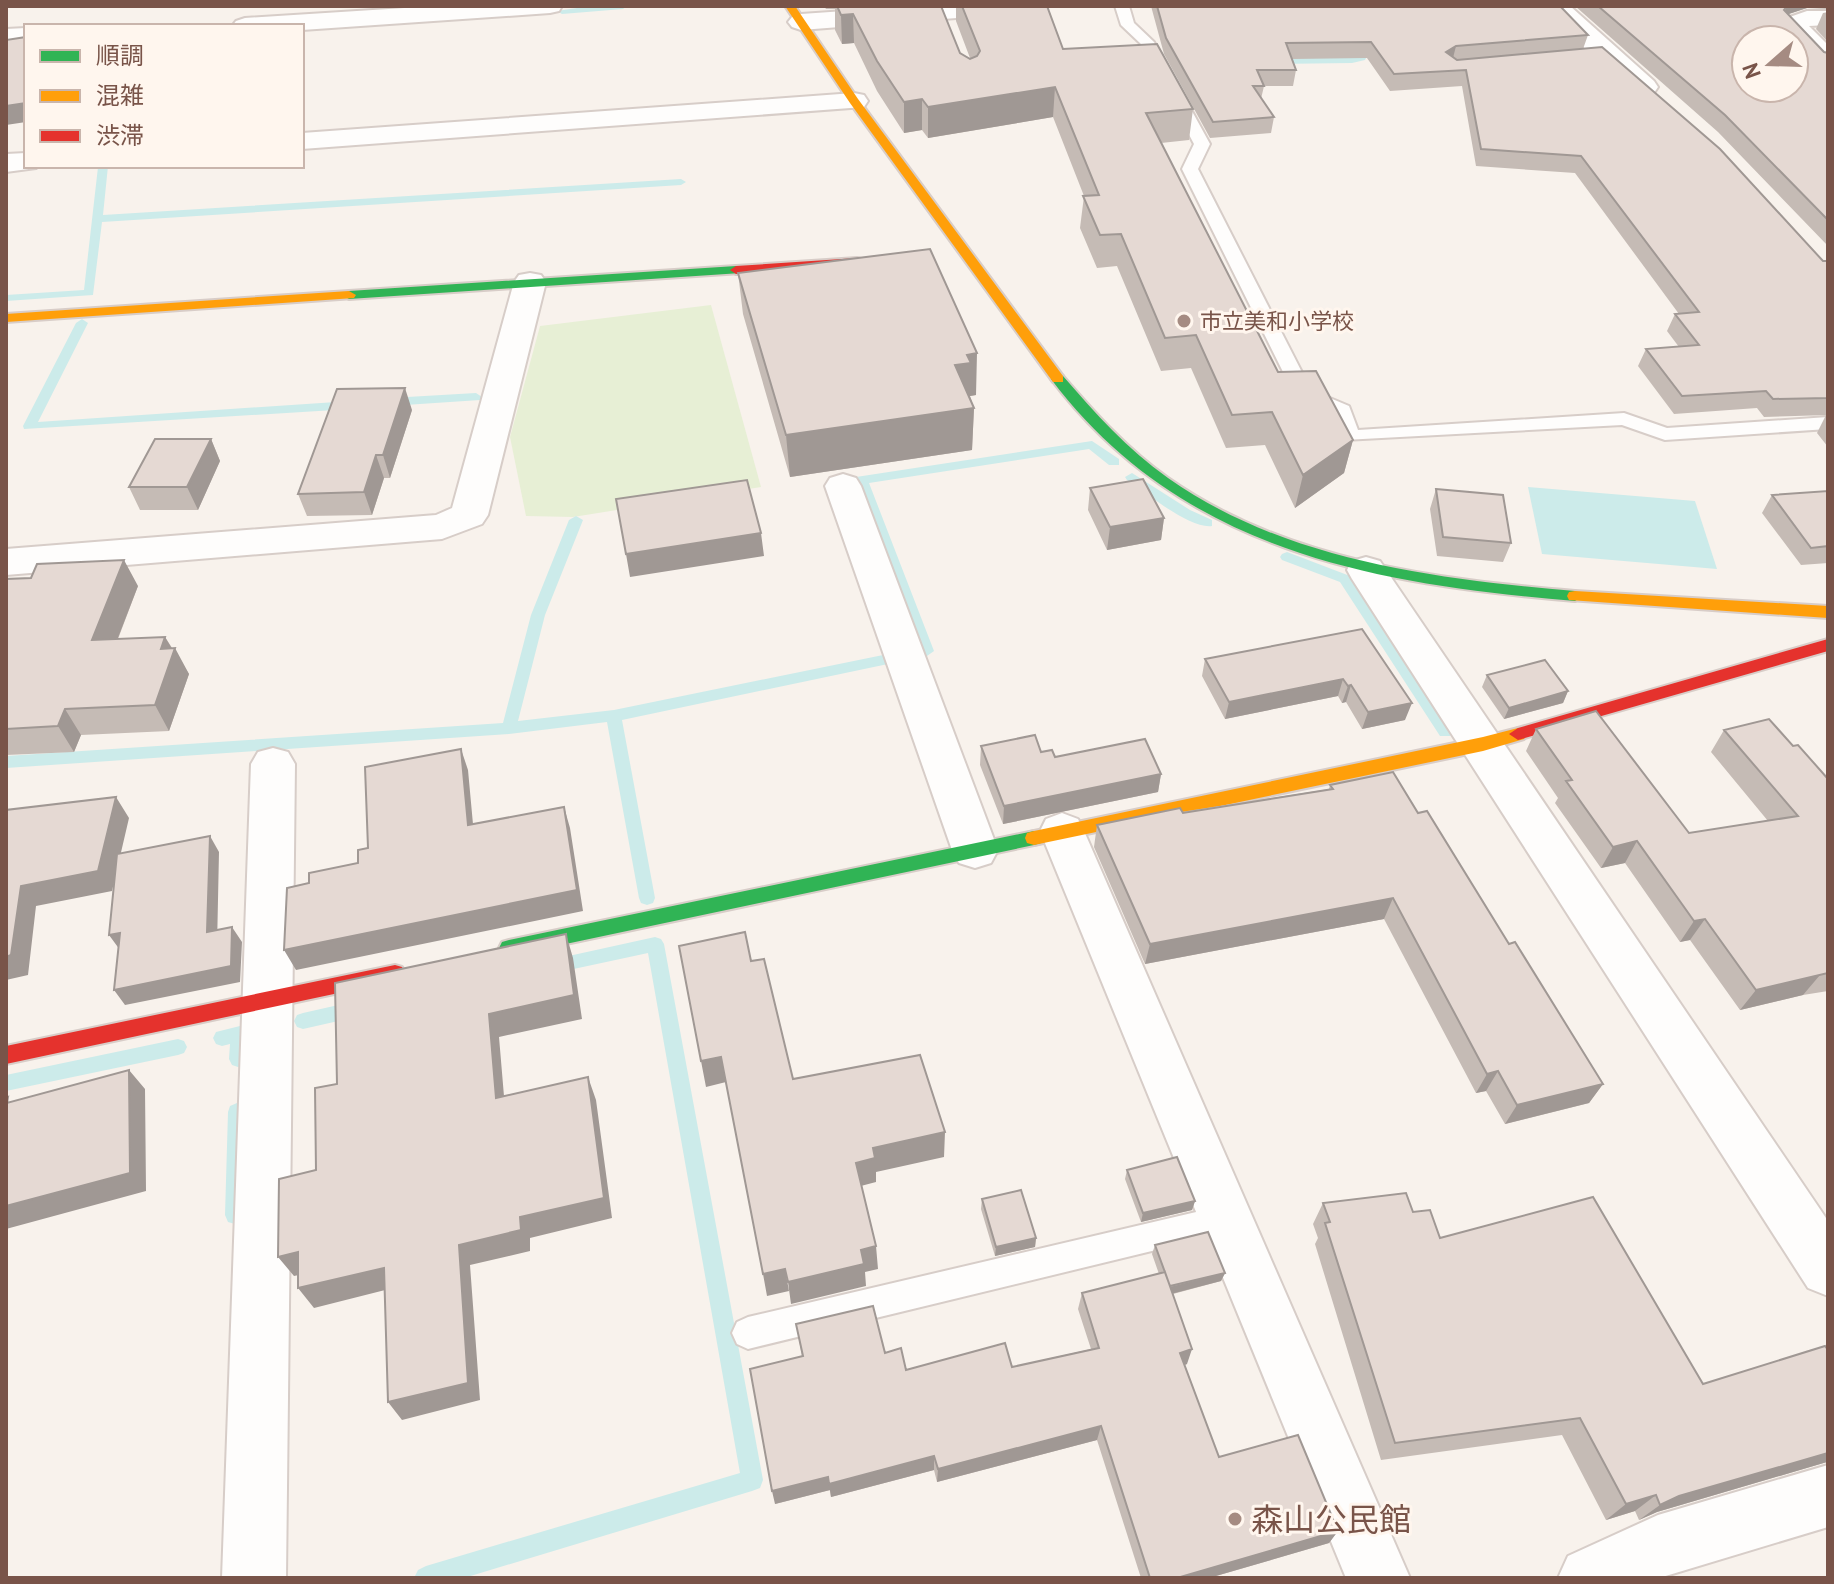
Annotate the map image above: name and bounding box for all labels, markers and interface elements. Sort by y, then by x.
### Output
legend [24,24,304,168]
north arrow [1730,24,1810,104]
text: 順調 [96,40,144,71]
text: N [1736,59,1767,82]
text: 混雑 [96,80,144,111]
text: 渋滞 [96,120,144,151]
place label: 市立美和小学校 [1200,307,1354,335]
marker: 市立美和小学校 [1175,312,1193,330]
place label: 森山公民館 [1251,1498,1411,1540]
marker: 森山公民館 [1226,1510,1244,1528]

